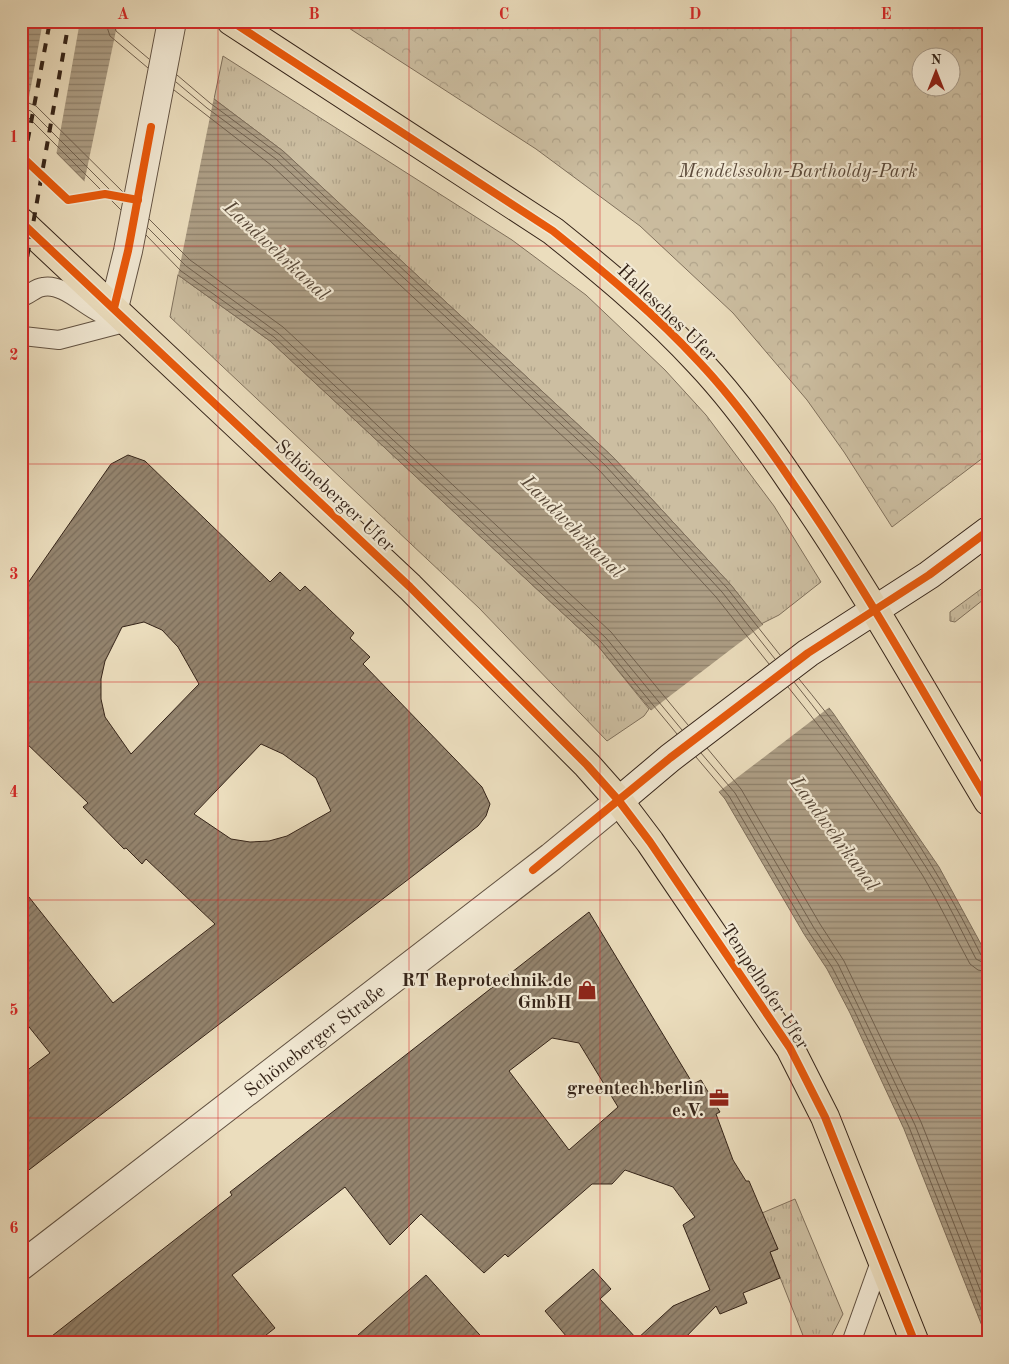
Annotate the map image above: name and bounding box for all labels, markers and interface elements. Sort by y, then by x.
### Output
text: A [117,7,129,23]
text: B [308,7,320,23]
text: C [499,7,509,23]
text: D [689,7,701,23]
text: E [880,7,892,23]
north arrow [912,48,962,98]
text: N [931,53,942,67]
text: 1 [9,130,19,146]
park label: Mendelssohn-Bartholdy-Park [677,163,918,182]
water label: Landwehrkanal [218,197,332,305]
street label: Hallesches Ufer [613,262,720,366]
text: 2 [9,348,19,364]
street label: Schöneberger Ufer [271,437,398,557]
water label: Landwehrkanal [516,471,627,583]
text: 3 [9,567,19,583]
water label: Landwehrkanal [785,772,882,895]
text: 4 [9,785,19,801]
street label: Tempelhofer Ufer [716,921,812,1054]
place label: RT Reprotechnik.de GmbH [401,972,572,1013]
shop icon: RT Reprotechnik.de GmbH [576,979,598,1001]
street label: Schöneberger Straße [242,982,389,1102]
text: 5 [9,1003,19,1019]
place label: greentech.berlin e.V. [567,1080,704,1121]
office icon: greentech.berlin e.V. [708,1087,730,1109]
text: 6 [9,1221,19,1237]

